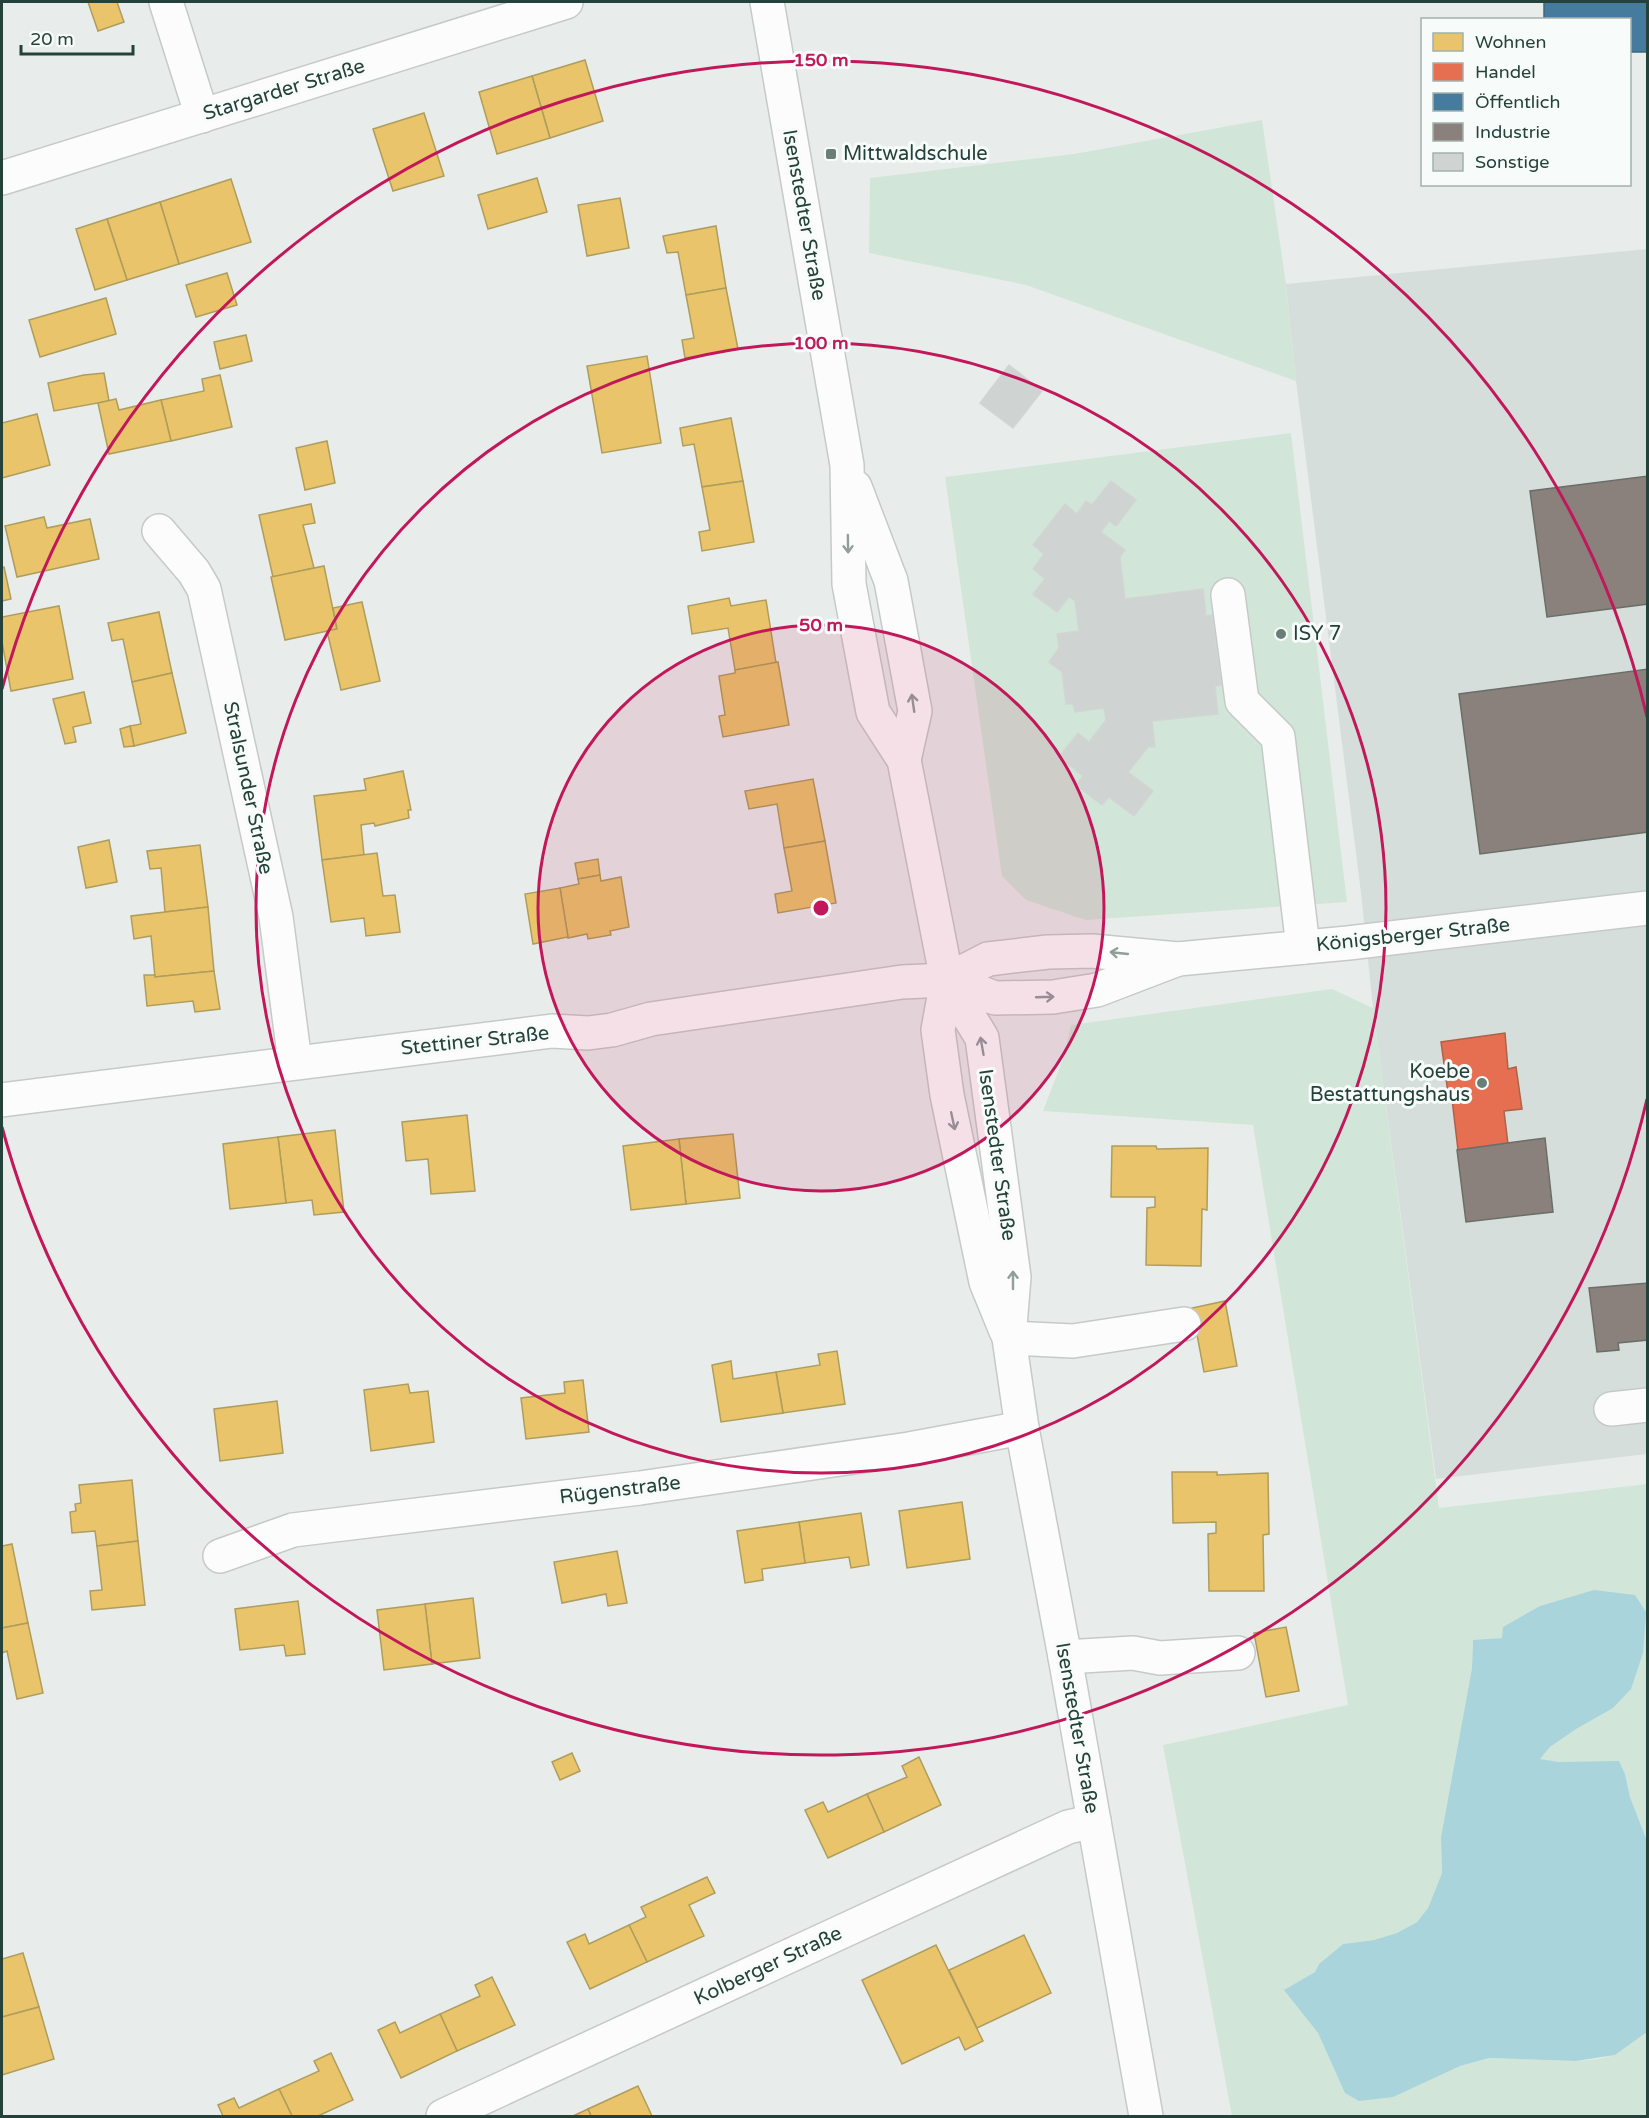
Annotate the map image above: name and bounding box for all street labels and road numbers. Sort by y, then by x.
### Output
street label: Stargarder Straße [200,54,368,126]
street label: Isenstedter Straße [777,128,831,302]
street label: Stralsunder Straße [218,699,278,877]
street label: Königsberger Straße [1315,913,1511,957]
street label: Stettiner Straße [400,1021,550,1061]
street label: Isenstedter Straße [973,1068,1021,1242]
street label: Rügenstraße [558,1471,682,1509]
street label: Isenstedter Straße [1050,1641,1104,1815]
street label: Kolberger Straße [690,1921,846,2011]

